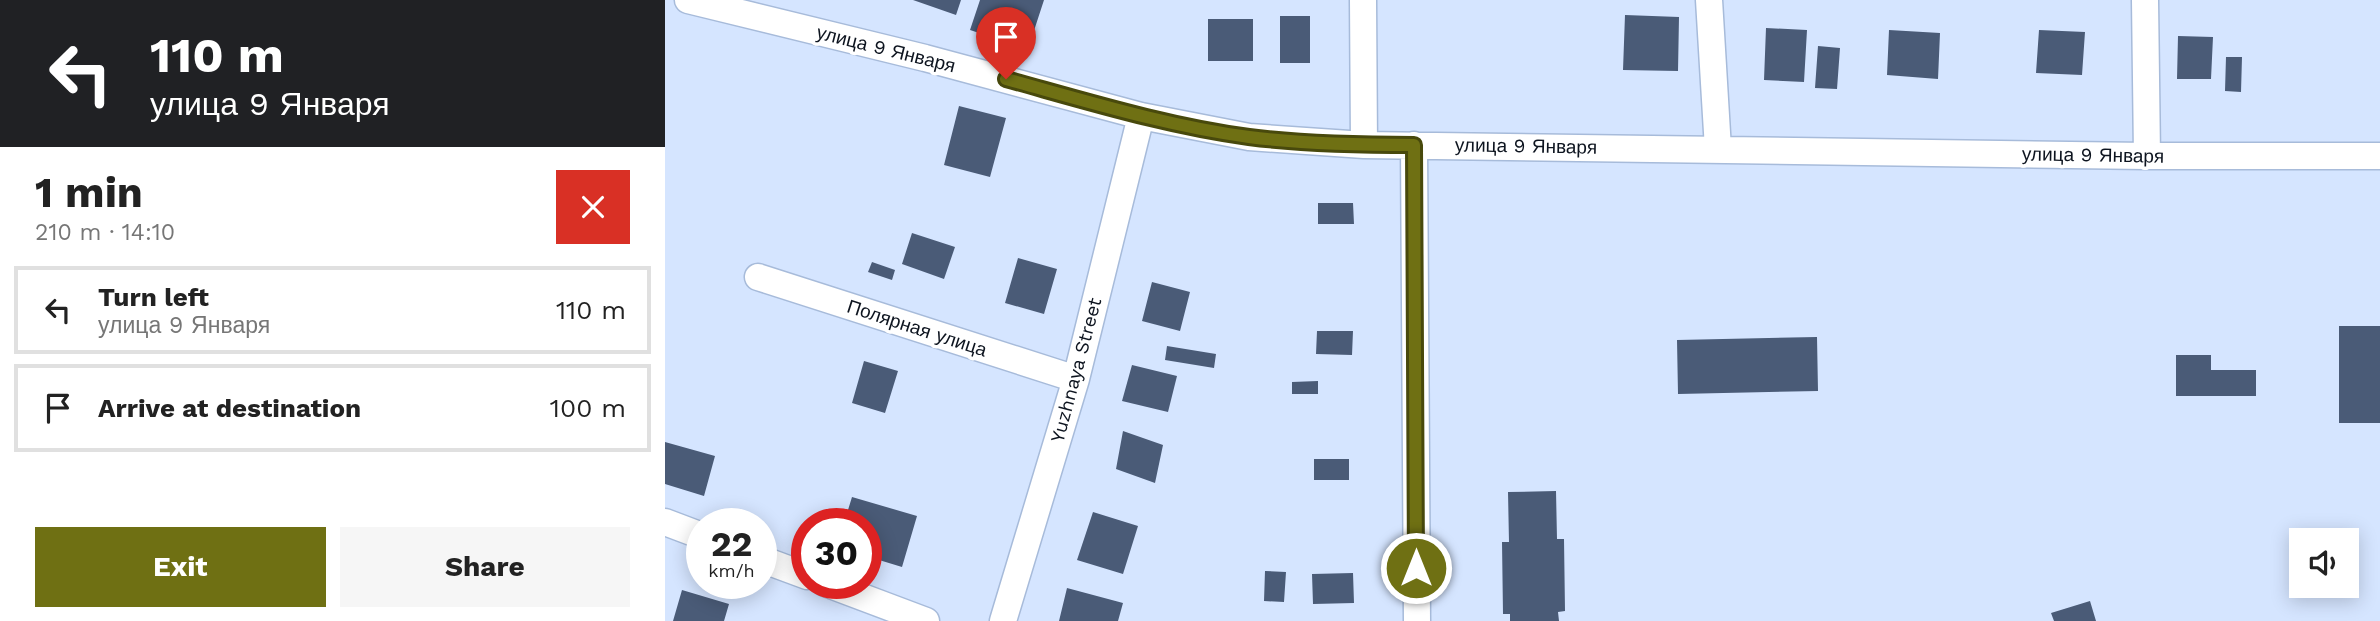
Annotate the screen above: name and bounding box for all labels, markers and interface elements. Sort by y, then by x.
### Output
pin [976,7,1036,79]
icon: arrive [987,18,1025,56]
street label: улица 9 Января [814,21,958,77]
text: 110 m [150,26,284,84]
icon: left [35,28,126,119]
text: улица 9 Января [150,85,390,123]
street label: улица 9 Января [1455,133,1597,159]
street label: улица 9 Января [2022,142,2164,168]
text: 1 min [35,168,143,217]
button: close [556,170,630,244]
text: 210 m · 14:10 [35,219,175,246]
text: Turn left [98,282,209,312]
icon: left [39,291,77,329]
text: 110 m [556,295,626,325]
street label: Полярная улица [844,295,990,362]
street label: Yuzhnaya Street [1046,295,1106,445]
text: улица 9 Января [98,312,270,339]
icon: arrive [39,389,77,427]
text: Arrive at destination [98,393,361,423]
text: 100 m [550,393,626,423]
speed limit sign: 30 [791,508,882,599]
text: 22 [711,523,752,565]
button: Exit [35,527,326,607]
button: Share [340,527,630,607]
map controls [2289,528,2359,598]
button: sound [2289,528,2359,598]
position arrow [1379,531,1453,605]
text: km/h [708,560,755,581]

